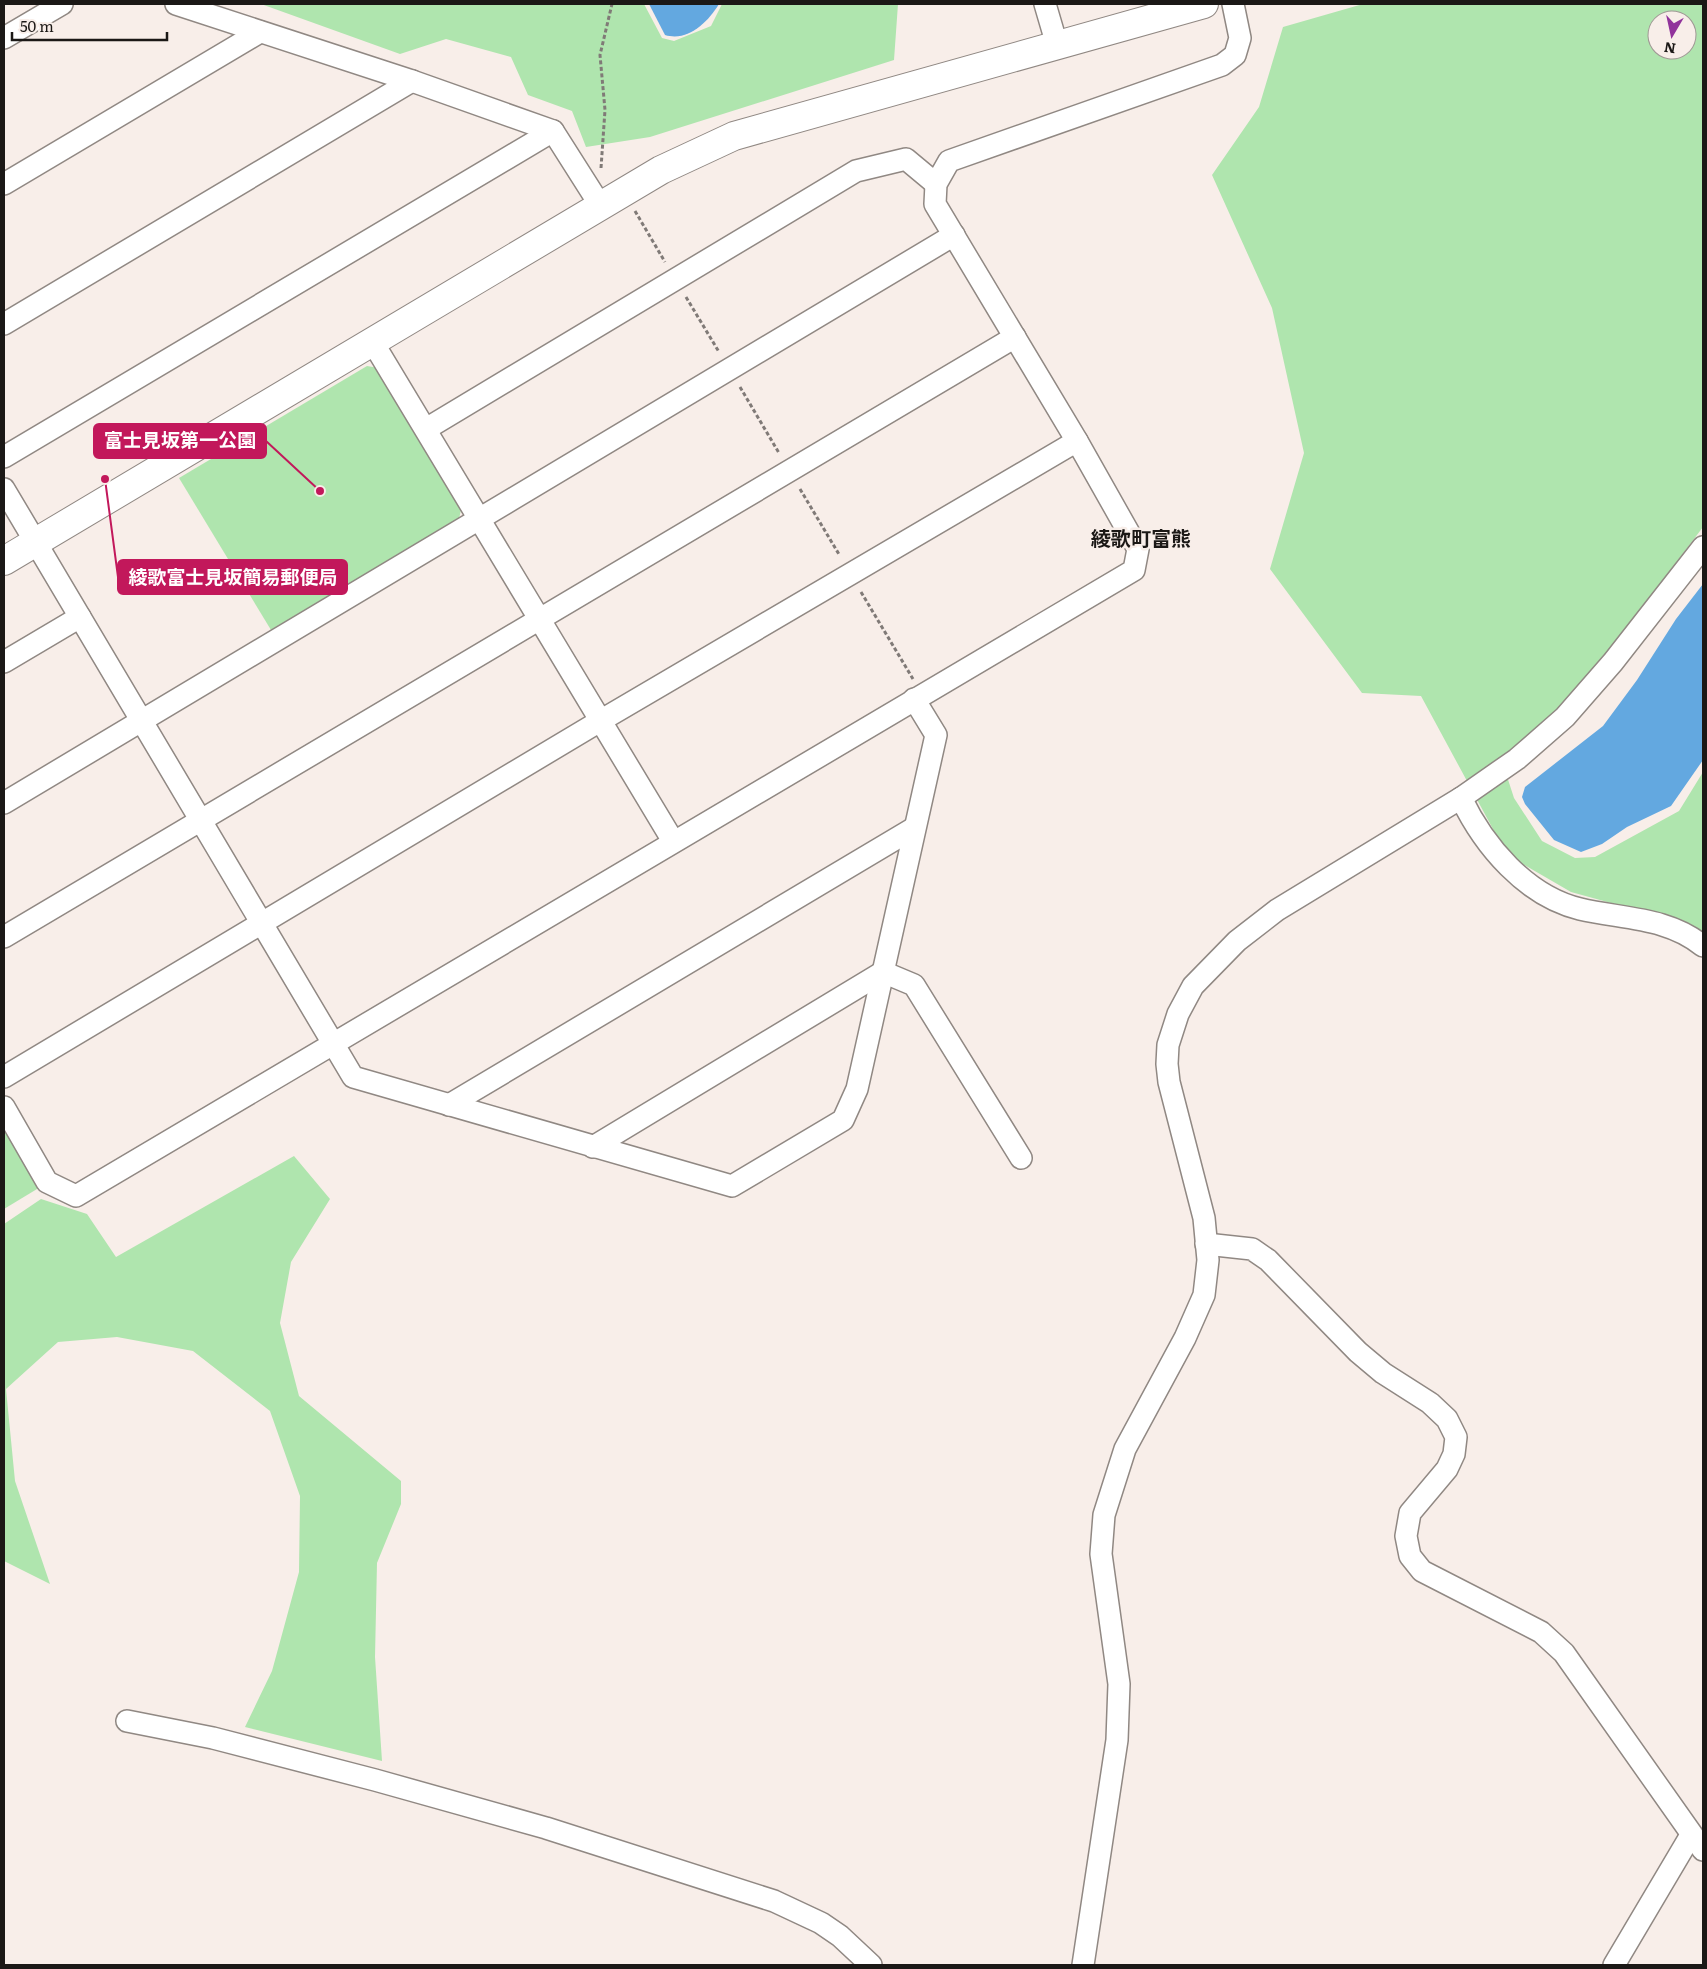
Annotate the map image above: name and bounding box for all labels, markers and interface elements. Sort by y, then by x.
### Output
scale bar [12,10,168,42]
north arrow [1647,10,1697,60]
text: 50 m [20,14,54,37]
text: N [1662,38,1677,60]
callout: 富士見坂第一公園 [94,424,266,458]
text: 富士見坂第一公園 [104,425,256,453]
district label: 綾歌町富熊 [1091,522,1191,552]
callout: 綾歌富士見坂簡易郵便局 [118,560,347,594]
text: 綾歌富士見坂簡易郵便局 [128,562,338,590]

